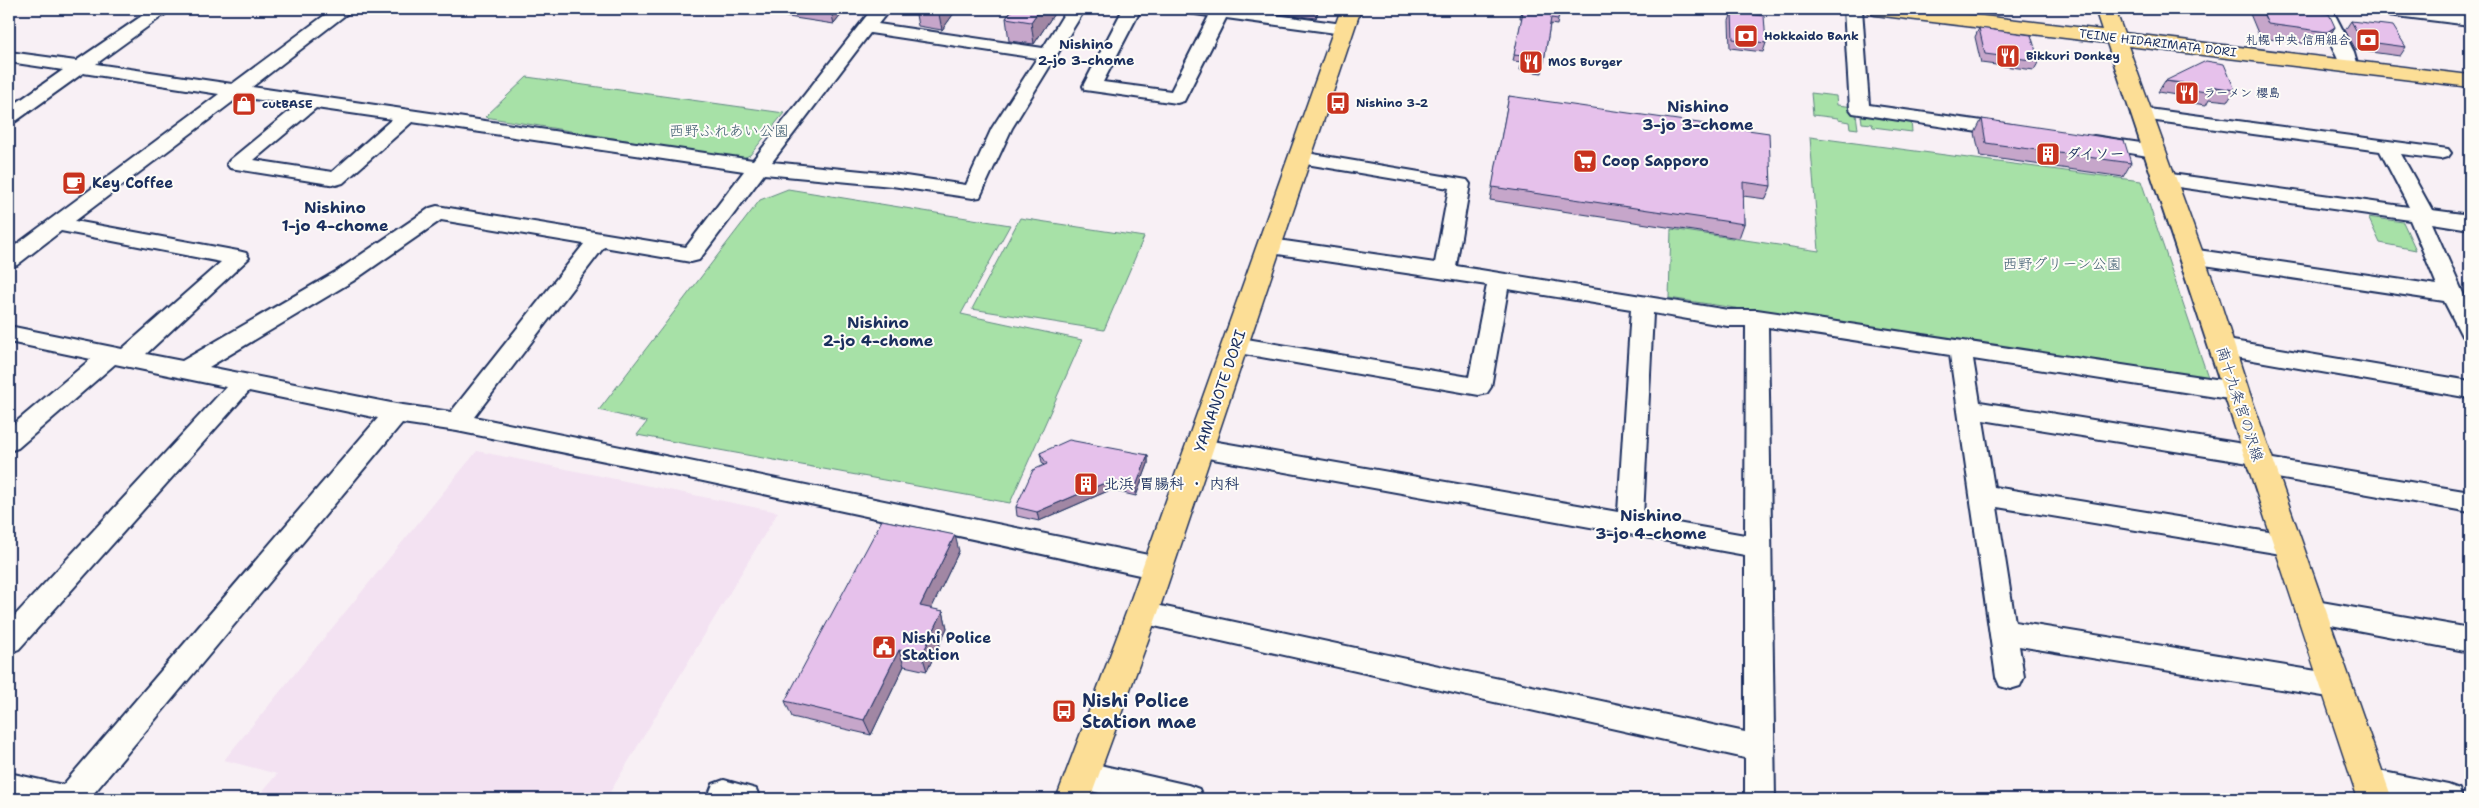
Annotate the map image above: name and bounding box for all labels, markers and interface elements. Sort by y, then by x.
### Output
bank icon: Hokkaido Bank [1733,23,1759,49]
street label: TEINE HIDARIMATA DORI [2078,25,2238,61]
bank icon: 札幌 中央 信用組合 [2355,27,2381,53]
place label: Hokkaido Bank [1764,28,1859,44]
place label: 札幌 中央 信用組合 [2246,32,2350,48]
district label: Nishino 2-jo 3-chome [1038,35,1134,69]
restaurant icon: Bikkuri Donkey [1995,43,2021,69]
place label: Bikkuri Donkey [2026,48,2120,64]
restaurant icon: MOS Burger [1518,49,1544,75]
place label: MOS Burger [1548,54,1623,70]
restaurant icon: ラーメン 櫻島 [2174,80,2200,106]
place label: ラーメン 櫻島 [2204,85,2280,101]
bus stop icon: Nishino 3-2 [1325,90,1351,116]
shop icon: cutBASE [231,91,257,117]
place label: Nishino 3-2 [1356,95,1429,111]
place label: cutBASE [262,96,313,112]
district label: Nishino 3-jo 3-chome [1642,96,1754,135]
park label: 西野ふれあい公園 [669,121,789,141]
building icon: ダイソー [2035,141,2061,167]
place label: ダイソー [2066,144,2125,164]
supermarket icon: Coop Sapporo [1572,148,1598,174]
place label: Coop Sapporo [1602,151,1709,171]
cafe icon: Key Coffee [61,170,87,196]
place label: Key Coffee [92,173,173,193]
district label: Nishino 1-jo 4-chome [281,197,389,236]
park label: 西野グリーン公園 [2002,254,2122,274]
district label: Nishino 2-jo 4-chome [823,312,934,351]
street label: YAMANOTE DORI [1190,327,1250,455]
street label: 南十九条宮の沢線 [2212,344,2268,464]
building icon: 北浜 胃腸科 ・ 内科 [1073,471,1099,497]
place label: 北浜 胃腸科 ・ 内科 [1104,474,1239,494]
district label: Nishino 3-jo 4-chome [1595,505,1707,544]
place label: Nishi Police Station [902,628,991,665]
public building icon: Nishi Police Station [871,634,897,660]
place label: Nishi Police Station mae [1082,689,1197,734]
bus stop icon: Nishi Police Station mae [1051,698,1077,724]

